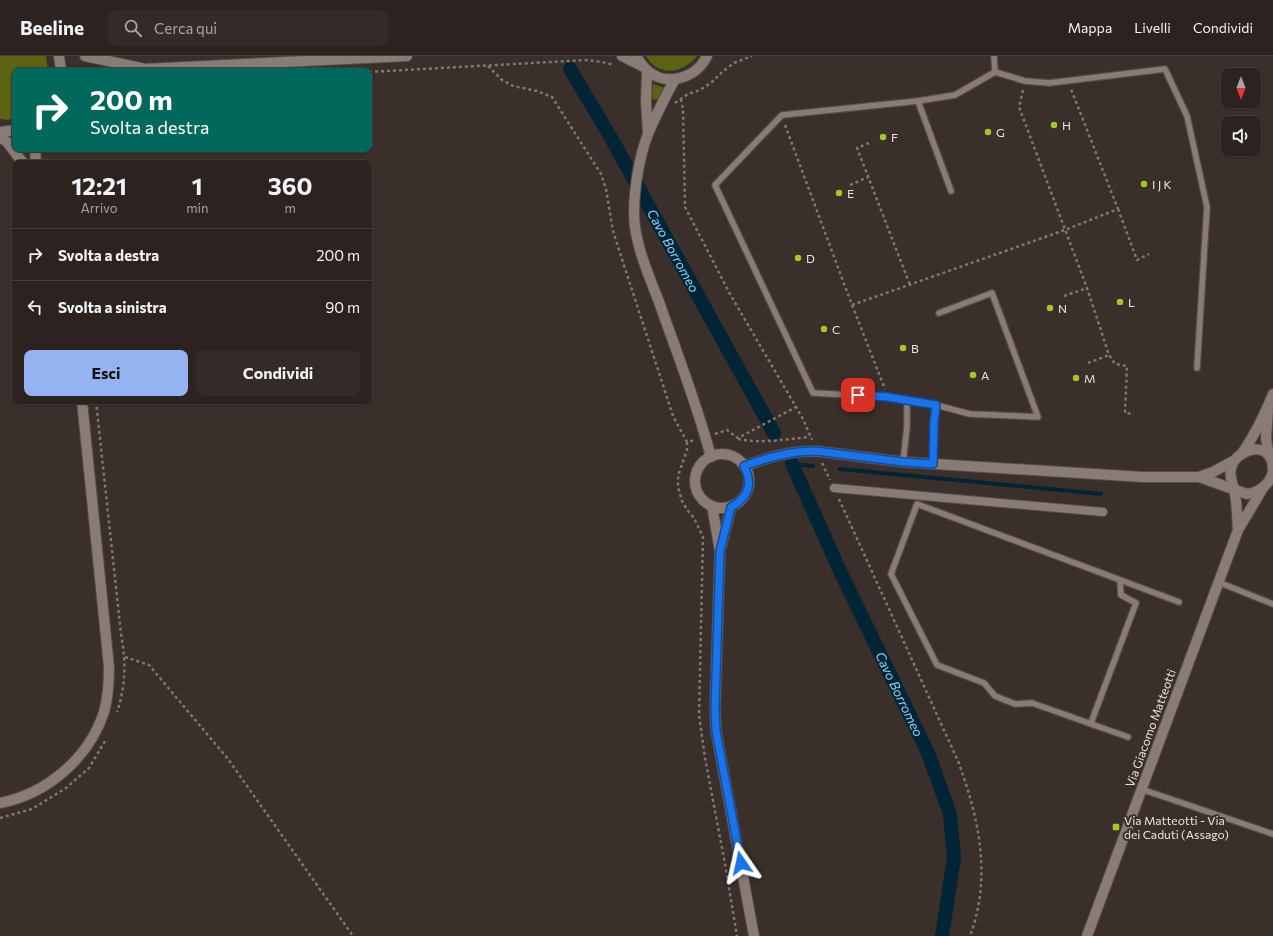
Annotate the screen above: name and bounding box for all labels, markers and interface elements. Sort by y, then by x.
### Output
search box [108,10,388,46]
text: Beeline [20,16,84,39]
icon: search [122,17,144,39]
text: Cerca qui [154,19,217,37]
text: Mappa [1068,19,1112,36]
text: Livelli [1134,19,1171,36]
text: Condividi [1193,19,1253,36]
north arrow [1221,68,1261,108]
map controls [1221,68,1261,156]
text: 200 m [90,82,173,116]
icon: right [24,84,76,136]
text: Svolta a destra [90,116,209,138]
button: sound [1221,116,1261,156]
place label: H [1062,118,1071,132]
marker: H [1049,120,1059,130]
place label: G [996,125,1005,139]
marker: G [983,127,993,137]
place label: F [891,130,898,144]
marker: F [878,132,888,142]
text: 12:21 [71,171,127,200]
text: 1 [192,171,203,200]
text: 360 [268,171,313,200]
place label: I J K [1152,177,1172,192]
marker: I J K [1139,179,1149,189]
place label: E [847,186,854,200]
marker: E [834,188,844,198]
text: Arrivo [81,200,118,216]
text: min [186,200,208,216]
text: m [285,200,296,216]
water label: Cavo Borromeo [644,206,703,295]
icon: right [24,244,46,266]
text: Svolta a destra [58,246,159,264]
text: 200 m [316,246,360,264]
place label: D [806,251,815,265]
marker: D [793,253,803,263]
place label: L [1128,295,1135,309]
icon: left [24,296,46,318]
marker: L [1115,297,1125,307]
text: Svolta a sinistra [58,298,167,316]
text: 90 m [325,298,360,316]
place label: N [1058,301,1067,315]
marker: N [1045,303,1055,313]
place label: C [832,322,840,336]
marker: C [819,324,829,334]
place label: B [911,341,919,355]
marker: B [898,343,908,353]
button: Esci [24,350,188,396]
button: Condividi [196,350,360,396]
place label: A [981,368,989,382]
marker: A [968,370,978,380]
place label: M [1084,371,1096,385]
marker: M [1071,373,1081,383]
pin [841,378,875,412]
icon: arrive [847,384,869,406]
water label: Cavo Borromeo [872,649,927,739]
street label: Via Giacomo Matteotti [1122,667,1178,789]
place label: Via Matteotti - Via dei Caduti (Assago) [1124,813,1229,841]
marker: Via Matteotti - Via dei Caduti (Assago) [1111,822,1121,832]
position arrow [720,842,762,884]

